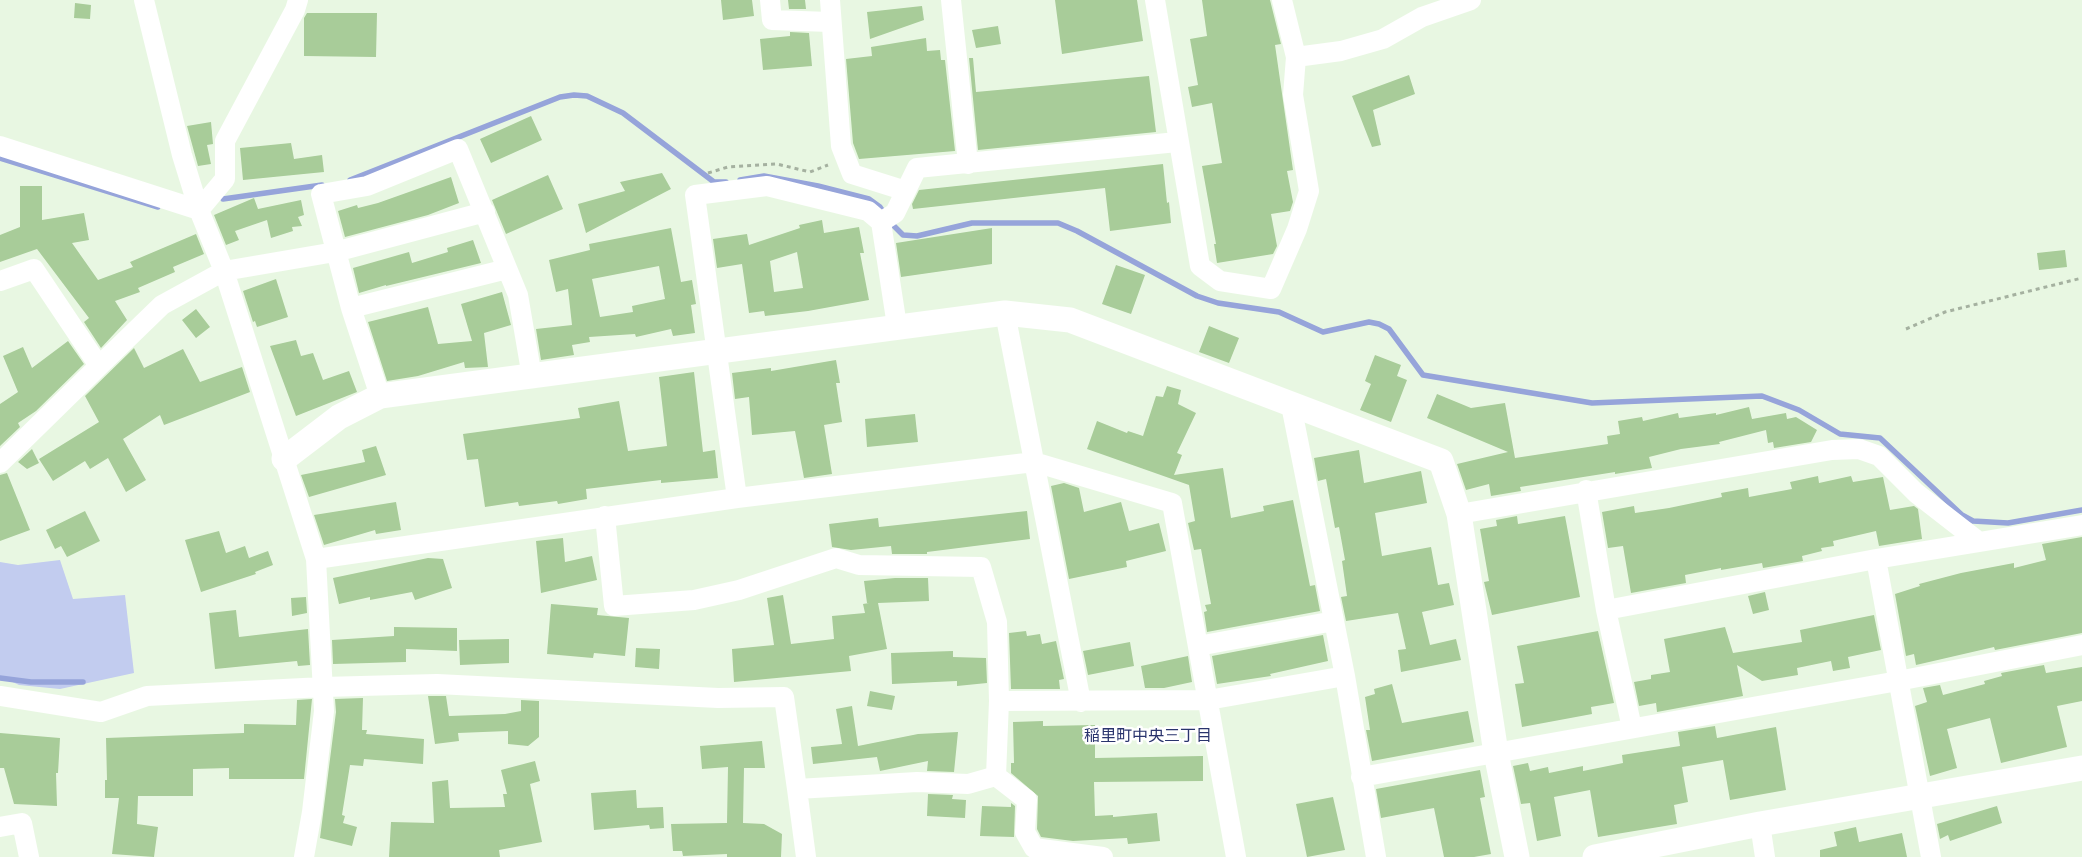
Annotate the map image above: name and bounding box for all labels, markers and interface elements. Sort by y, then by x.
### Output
district label: 稲里町中央三丁目 [1084,728,1212,748]

